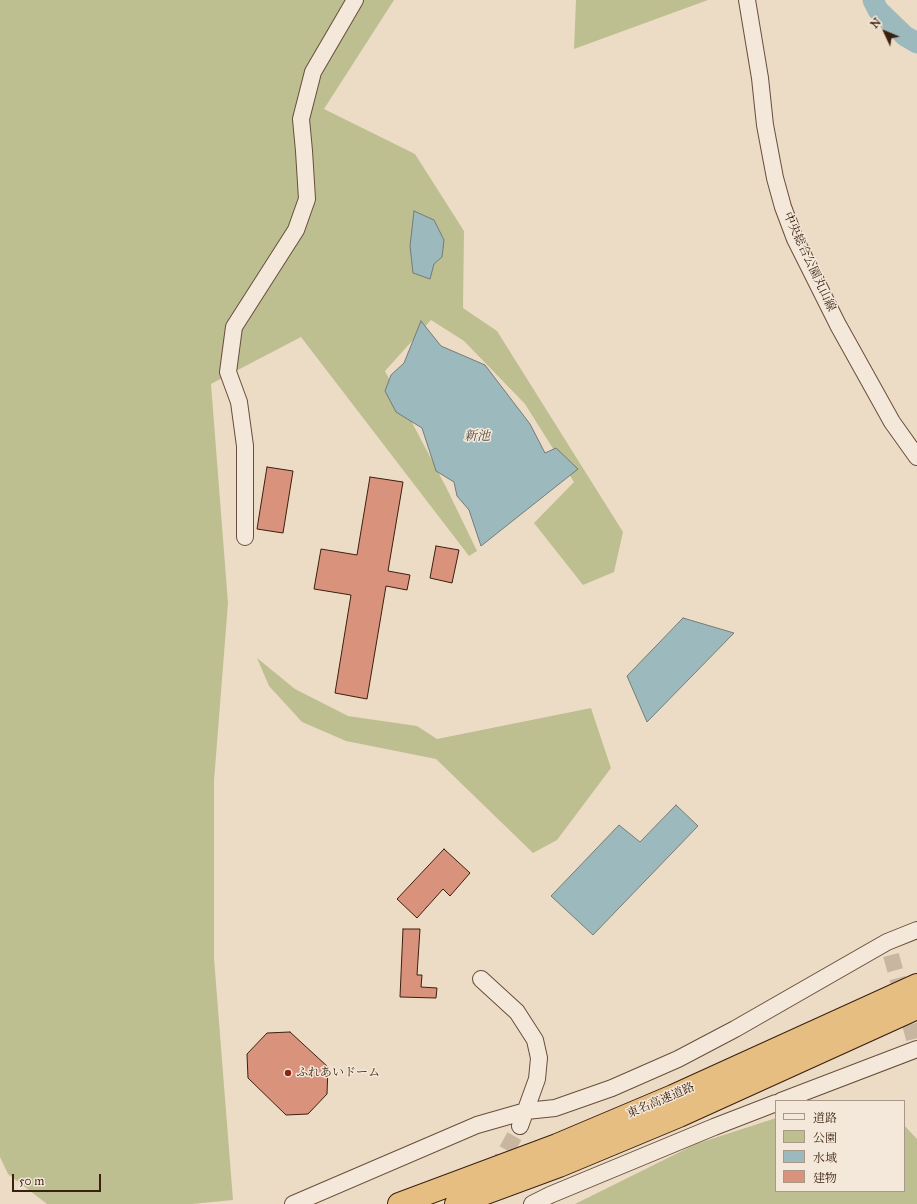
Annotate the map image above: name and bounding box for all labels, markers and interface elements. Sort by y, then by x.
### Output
north arrow [865,12,905,52]
text: N [868,15,884,31]
street label: 中央総合公園丸山線 [780,210,838,314]
water label: 新池 [464,429,490,445]
place label: ふれあいドーム [296,1066,380,1080]
marker: ふれあいドーム [283,1068,293,1078]
street label: 東名高速道路 [625,1080,697,1122]
legend [775,1100,905,1192]
text: 道路 [813,1111,837,1125]
text: 公園 [813,1131,837,1145]
text: 水域 [813,1151,837,1165]
scale bar [14,1166,103,1192]
text: 建物 [813,1171,837,1185]
text: 50 m [19,1174,44,1188]

